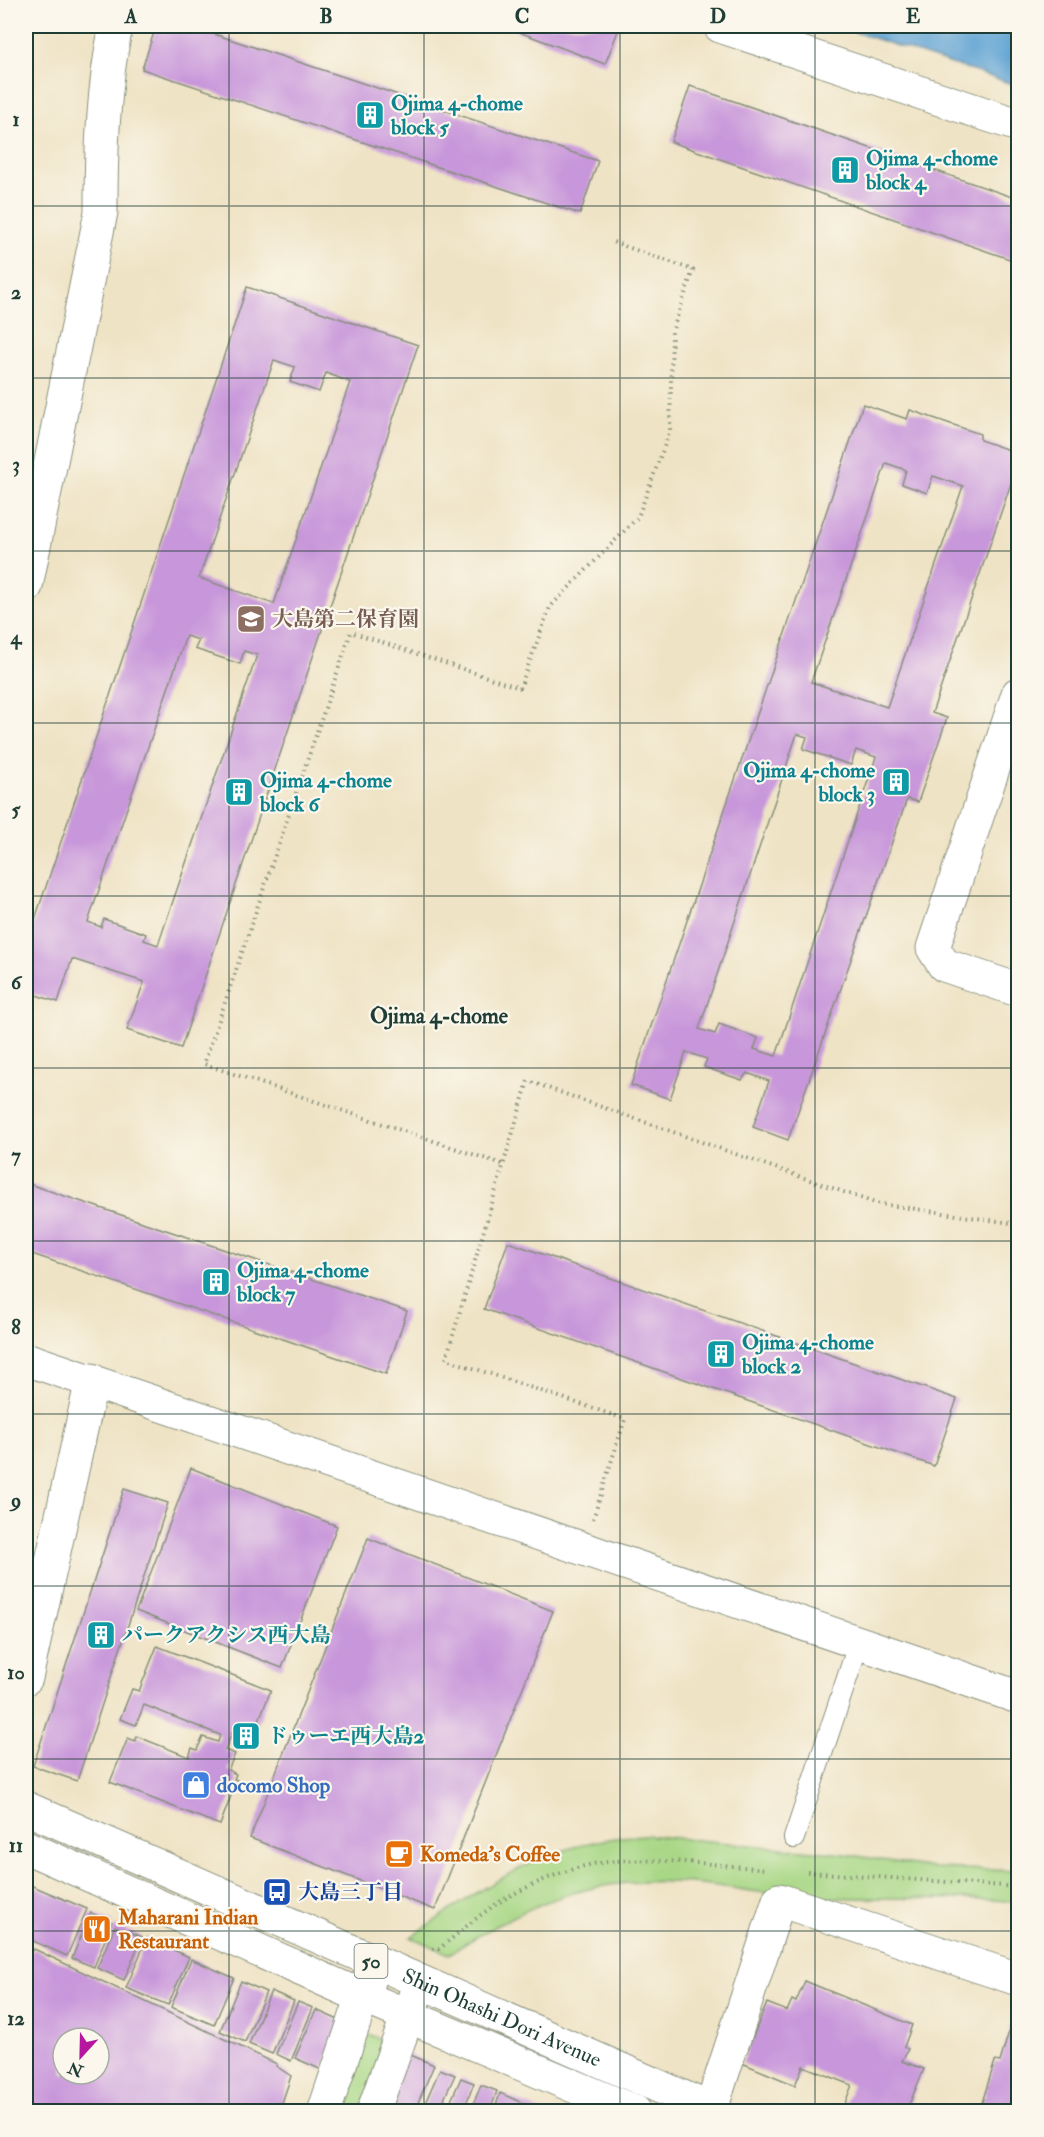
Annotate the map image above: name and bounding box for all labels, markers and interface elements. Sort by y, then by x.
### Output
text: A [124,4,138,29]
text: B [319,4,333,29]
text: C [515,4,529,29]
text: D [710,4,726,29]
text: E [906,4,921,29]
place label: Ojima 4-chome block 5 [390,90,523,141]
building icon: Ojima 4-chome block 5 [354,99,386,131]
text: 1 [12,107,20,132]
place label: Ojima 4-chome block 4 [865,145,998,196]
building icon: Ojima 4-chome block 4 [829,154,861,186]
text: 2 [11,280,21,305]
text: 3 [12,452,20,477]
school or university icon: 大島第二保育園 [235,603,267,635]
place label: 大島第二保育園 [272,606,419,633]
text: 4 [10,625,23,650]
place label: Ojima 4-chome block 3 [743,757,875,808]
building icon: Ojima 4-chome block 3 [880,766,912,798]
place label: Ojima 4-chome block 6 [259,767,392,818]
building icon: Ojima 4-chome block 6 [223,776,255,808]
text: 5 [12,797,22,822]
text: 6 [11,970,23,995]
district label: Ojima 4-chome [370,1002,509,1030]
text: 7 [11,1143,21,1168]
place label: Ojima 4-chome block 7 [236,1257,369,1308]
building icon: Ojima 4-chome block 7 [200,1266,232,1298]
text: 8 [11,1315,21,1340]
place label: Ojima 4-chome block 2 [741,1329,874,1380]
building icon: Ojima 4-chome block 2 [705,1338,737,1370]
text: 9 [9,1488,21,1513]
building icon: パークアクシス西大島 [85,1619,117,1651]
place label: パークアクシス西大島 [122,1622,331,1649]
text: 10 [7,1660,25,1685]
building icon: ドゥーエ西大島2 [230,1720,262,1752]
place label: ドゥーエ西大島2 [267,1723,424,1750]
shop icon: docomo Shop [180,1769,212,1801]
place label: docomo Shop [217,1772,330,1799]
text: 11 [9,1833,23,1858]
cafe icon: Komeda's Coffee [383,1838,415,1870]
place label: Komeda's Coffee [420,1841,560,1868]
bus stop icon: 大島三丁目 [261,1876,293,1908]
place label: 大島三丁目 [298,1879,403,1906]
place label: Maharani Indian Restaurant [117,1904,259,1955]
restaurant icon: Maharani Indian Restaurant [81,1913,113,1945]
road number: 50 [354,1944,388,1978]
street label: Shin Ohashi Dori Avenue [398,1962,606,2073]
text: 12 [7,2006,25,2031]
north arrow [51,2026,111,2086]
text: N [65,2057,87,2081]

